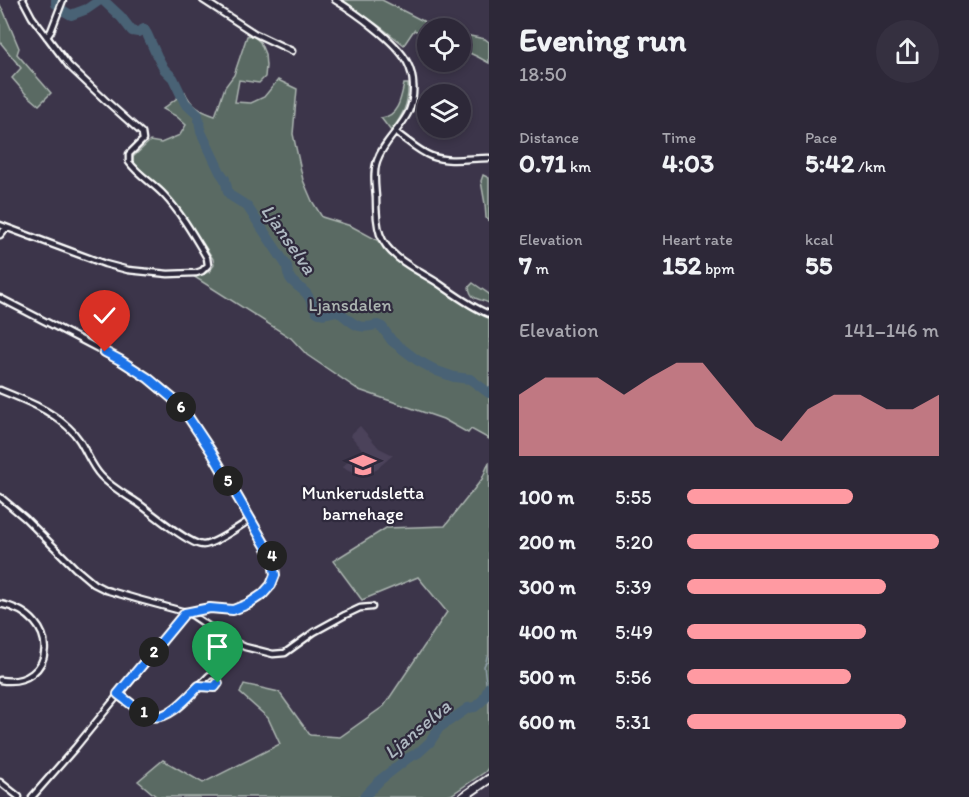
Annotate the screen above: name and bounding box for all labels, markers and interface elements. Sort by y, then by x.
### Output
map controls [417,18,471,138]
button: locate [417,18,471,72]
text: Evening run [519,20,686,59]
button: share [876,20,939,83]
text: 18:50 [519,62,567,86]
button: layers [417,84,471,138]
text: Distance [519,128,579,147]
text: Time [662,128,696,147]
text: Pace [805,128,837,147]
text: 0.71 [519,147,566,179]
text: 4:03 [662,147,714,179]
text: 5:42 [805,147,854,179]
text: km [566,157,591,176]
text: /km [854,157,886,176]
water label: Ljanselva [256,199,322,279]
text: Elevation [519,230,583,249]
text: Heart rate [662,230,733,249]
text: kcal [805,230,833,249]
text: 7 [519,249,532,281]
text: 152 [662,249,701,281]
text: 55 [805,249,832,281]
text: m [532,259,549,278]
text: bpm [701,259,735,278]
pin [79,290,130,352]
park label: Ljansdalen [308,294,392,316]
icon: check [88,299,121,332]
text: Elevation [519,318,598,342]
text: 141–146 m [844,318,939,342]
pin: 6 [166,392,196,422]
text: 6 [177,397,185,416]
school or university icon: Munkerudsletta barnehage [348,450,378,480]
pin: 5 [213,466,243,496]
text: 5 [224,471,232,490]
place label: Munkerudsletta barnehage [302,482,424,525]
text: 100 m [519,485,574,509]
text: 5:55 [615,485,651,509]
text: 200 m [519,530,575,554]
text: 5:20 [615,530,653,554]
pin: 4 [257,541,287,571]
text: 4 [267,546,277,565]
text: 300 m [519,575,576,599]
text: 5:39 [615,575,652,599]
text: 400 m [519,620,577,644]
text: 5:49 [615,620,653,644]
pin [192,621,243,683]
icon: arrive [201,630,234,663]
pin: 2 [139,637,169,667]
text: 2 [150,642,158,661]
text: 500 m [519,665,575,689]
text: 5:56 [615,665,651,689]
water label: Ljanselva [379,694,456,764]
pin: 1 [129,697,159,727]
text: 1 [140,702,148,721]
text: 600 m [519,710,576,734]
text: 5:31 [615,710,651,734]

